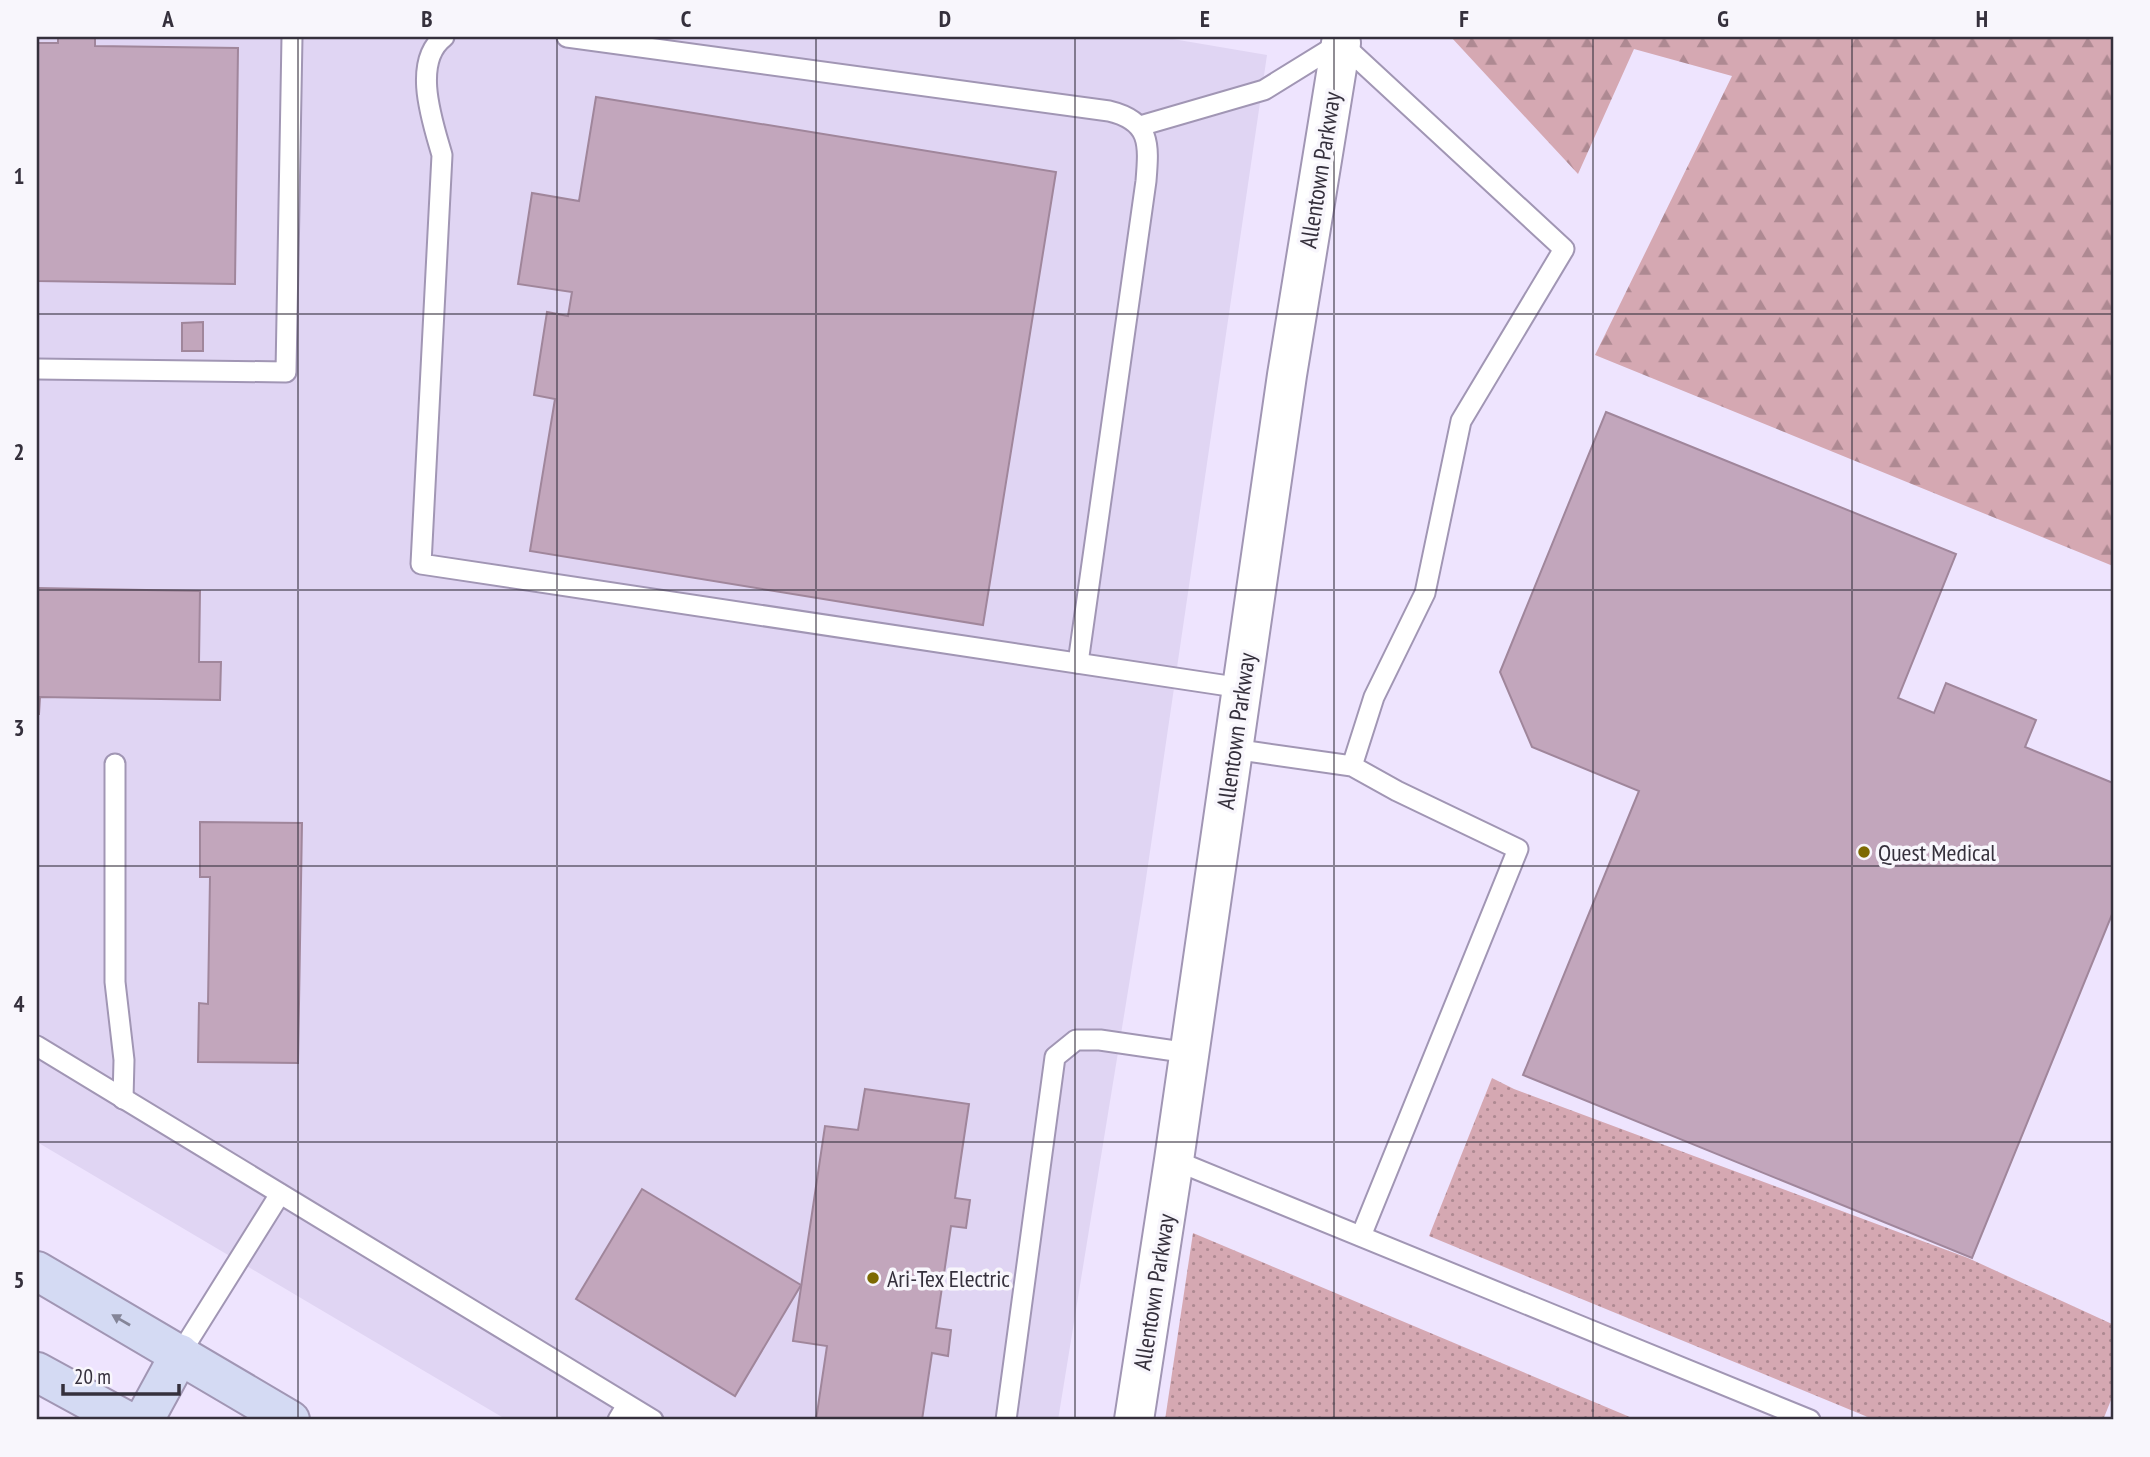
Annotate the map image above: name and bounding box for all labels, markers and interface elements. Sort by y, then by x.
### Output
text: A [161,4,174,33]
text: B [421,4,433,33]
text: C [681,4,692,33]
text: D [939,4,951,33]
text: E [1200,4,1210,33]
text: F [1459,4,1469,33]
text: G [1717,4,1729,33]
text: H [1976,4,1988,33]
street label: Allentown Parkway [1292,90,1348,250]
text: 1 [14,161,25,190]
text: 2 [14,437,25,466]
street label: Allentown Parkway [1210,651,1262,811]
text: 3 [14,713,25,742]
place label: Quest Medical [1878,837,1996,868]
marker: Quest Medical [1856,844,1872,860]
text: 4 [14,989,25,1018]
street label: Allentown Parkway [1126,1212,1182,1372]
place label: Ari-Tex Electric [887,1263,1010,1294]
text: 5 [14,1265,25,1294]
marker: Ari-Tex Electric [865,1270,881,1286]
one-way arrow [111,1314,130,1326]
scale bar [63,1352,178,1396]
text: 20 m [74,1363,111,1390]

